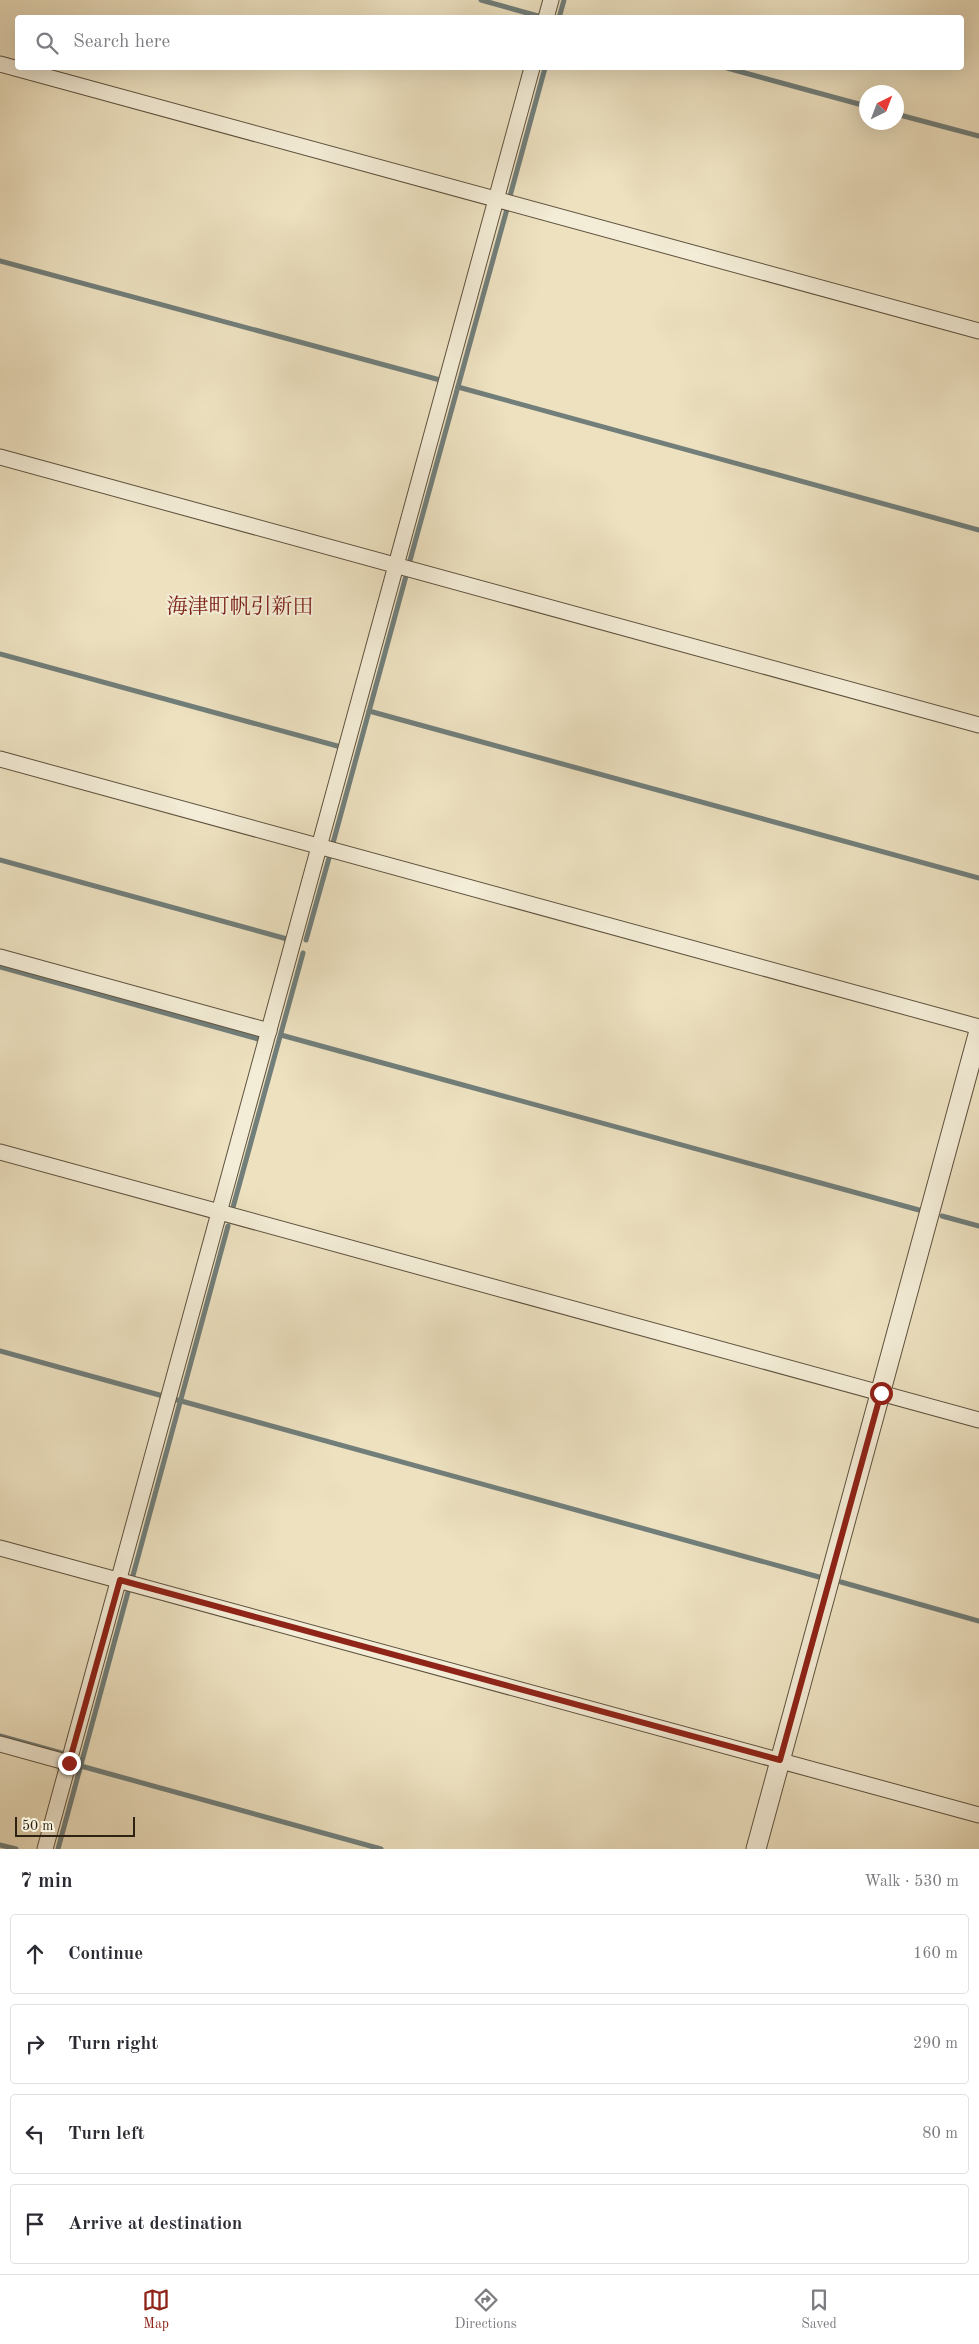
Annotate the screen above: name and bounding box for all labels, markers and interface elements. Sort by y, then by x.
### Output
search box [15,15,964,70]
icon: search [33,29,61,57]
text: Search here [73,33,170,52]
north arrow [859,85,904,130]
district label: 海津町帆引新田 [167,595,314,618]
route start [870,1382,893,1405]
route end [58,1752,81,1775]
scale bar [15,1814,135,1837]
text: 50 m [22,1819,53,1833]
text: 7 min [20,1871,73,1892]
text: Walk · 530 m [864,1874,959,1890]
icon: ahead [21,1940,49,1968]
text: Continue [68,1945,143,1964]
text: 160 m [913,1946,958,1962]
icon: right [21,2030,49,2058]
text: Turn right [68,2035,158,2054]
text: 290 m [913,2036,958,2052]
icon: left [21,2120,49,2148]
text: Turn left [68,2125,145,2144]
text: 80 m [922,2126,958,2142]
icon: arrive [21,2210,49,2238]
text: Arrive at destination [68,2215,242,2234]
tab: Map [142,2286,170,2333]
tab: Directions [455,2286,517,2333]
tab: Saved [801,2286,837,2333]

